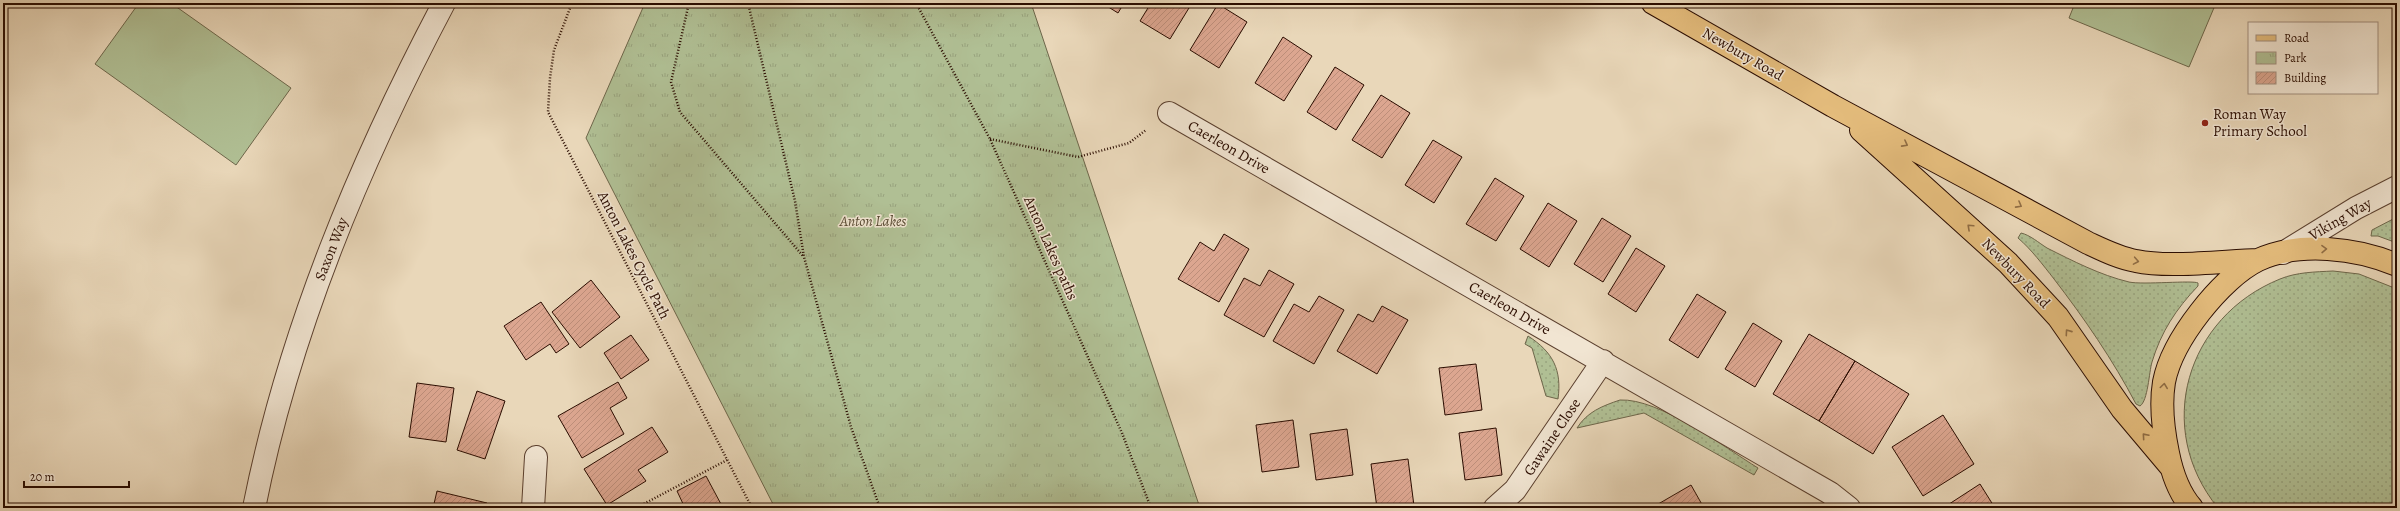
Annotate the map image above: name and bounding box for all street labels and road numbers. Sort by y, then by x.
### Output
street label: Newbury Road [1699,23,1788,86]
street label: Caerleon Drive [1184,115,1274,179]
street label: Anton Lakes Cycle Path [593,187,675,322]
street label: Anton Lakes paths [1019,192,1083,303]
street label: Viking Way [2304,193,2375,246]
street label: Saxon Way [310,214,352,284]
street label: Newbury Road [1977,234,2055,313]
street label: Caerleon Drive [1465,276,1555,340]
street label: Gawaine Close [1519,394,1585,480]

